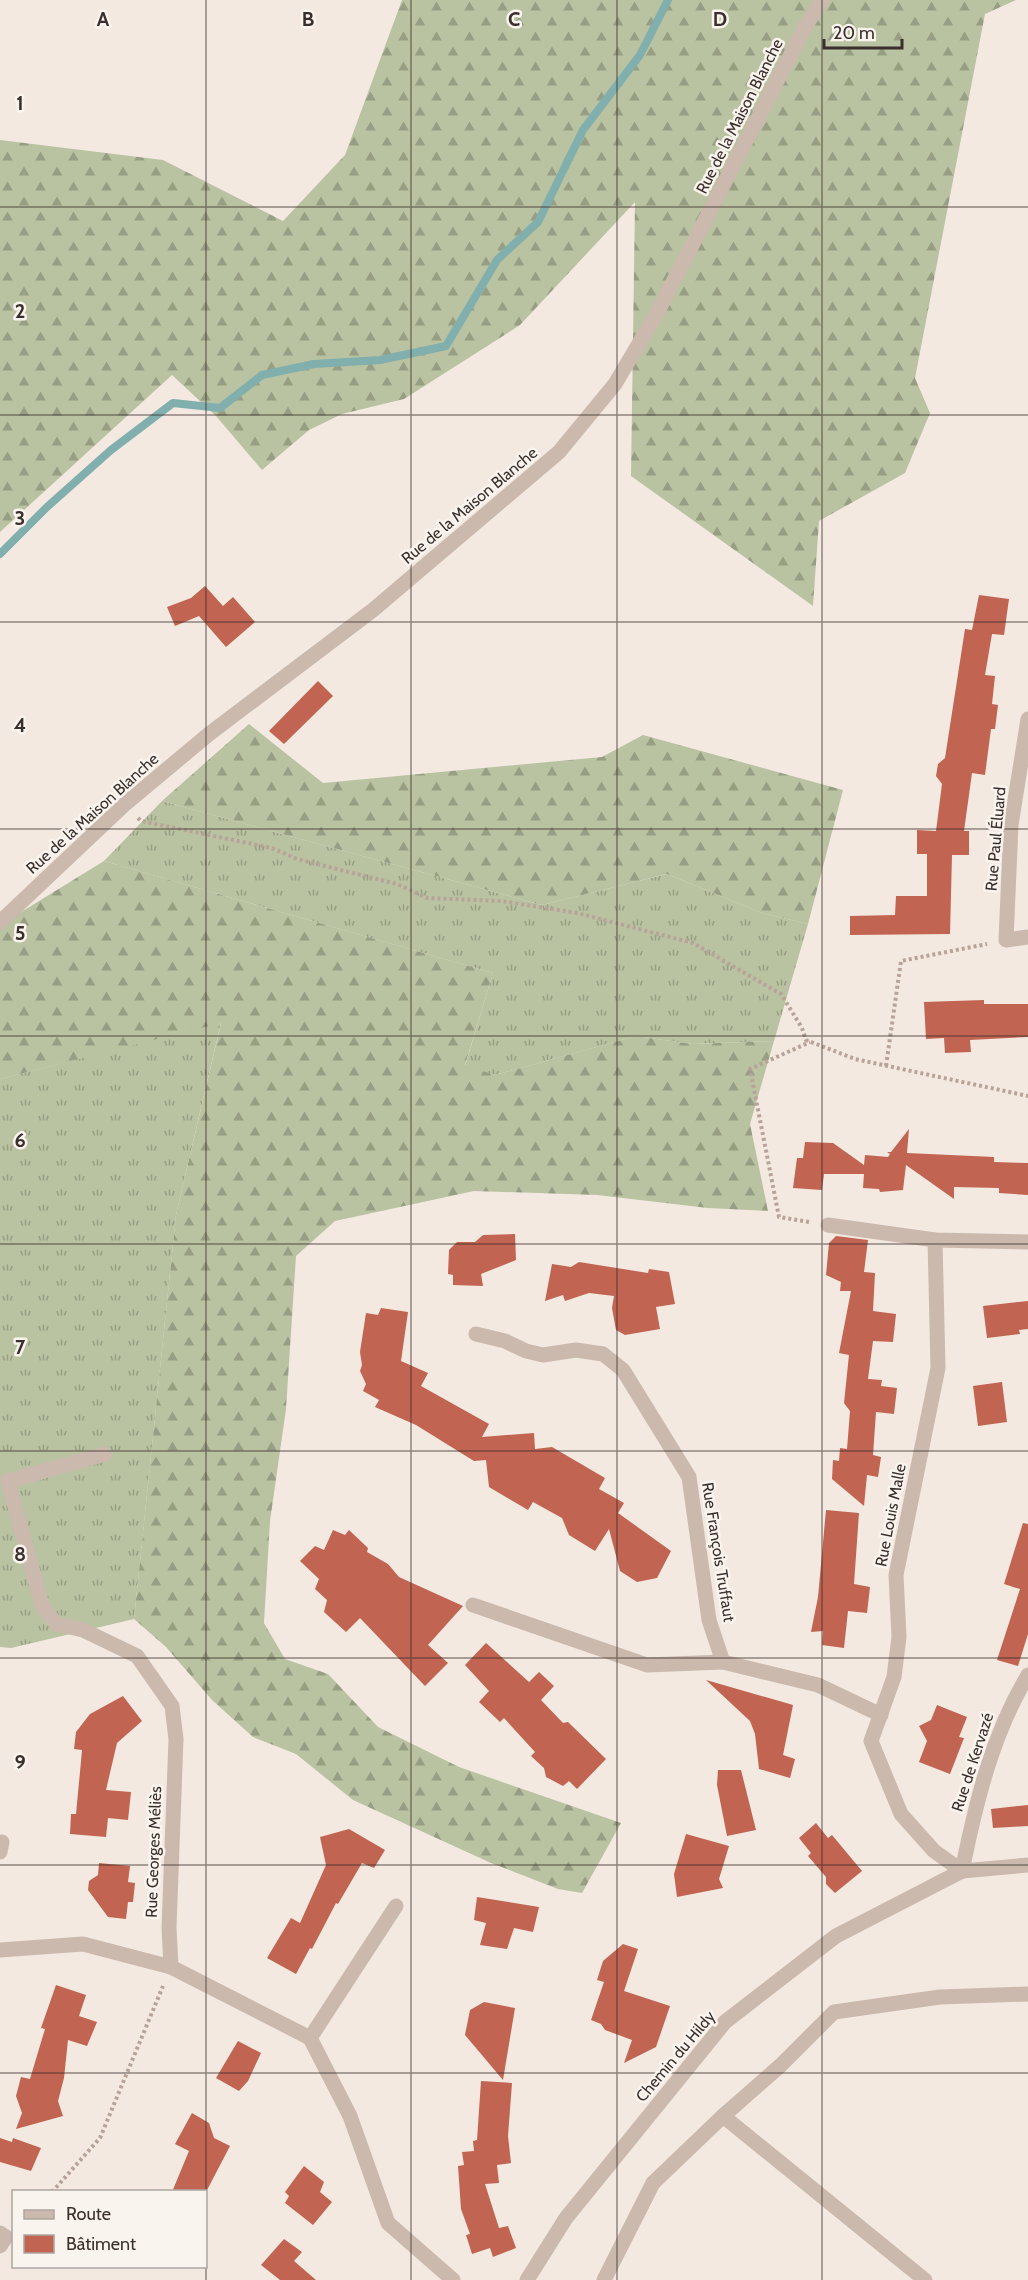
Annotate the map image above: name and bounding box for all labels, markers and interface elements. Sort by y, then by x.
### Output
text: A [97,7,110,31]
text: B [302,7,314,31]
text: C [508,7,520,31]
text: D [713,7,727,31]
scale bar [824,12,902,50]
text: 20 m [833,22,875,44]
street label: Rue de la Maison Blanche [692,36,787,197]
text: 1 [16,91,24,115]
text: 2 [15,299,25,323]
street label: Rue de la Maison Blanche [398,443,541,568]
text: 3 [15,506,25,530]
text: 4 [14,713,26,737]
street label: Rue de la Maison Blanche [22,749,162,878]
street label: Rue Paul Éluard [981,786,1010,892]
text: 5 [15,921,25,945]
text: 6 [14,1128,26,1152]
text: 7 [15,1335,26,1359]
street label: Rue Louis Malle [871,1462,910,1568]
street label: Rue François Truffaut [698,1481,739,1624]
text: 8 [14,1542,26,1566]
street label: Rue de Kervazé [948,1710,997,1814]
text: 9 [14,1750,26,1774]
street label: Rue Georges Méliès [142,1786,165,1918]
street label: Chemin du Hildy [632,2007,719,2106]
legend [12,2190,207,2268]
text: Route [66,2203,111,2225]
text: Bâtiment [66,2233,136,2255]

